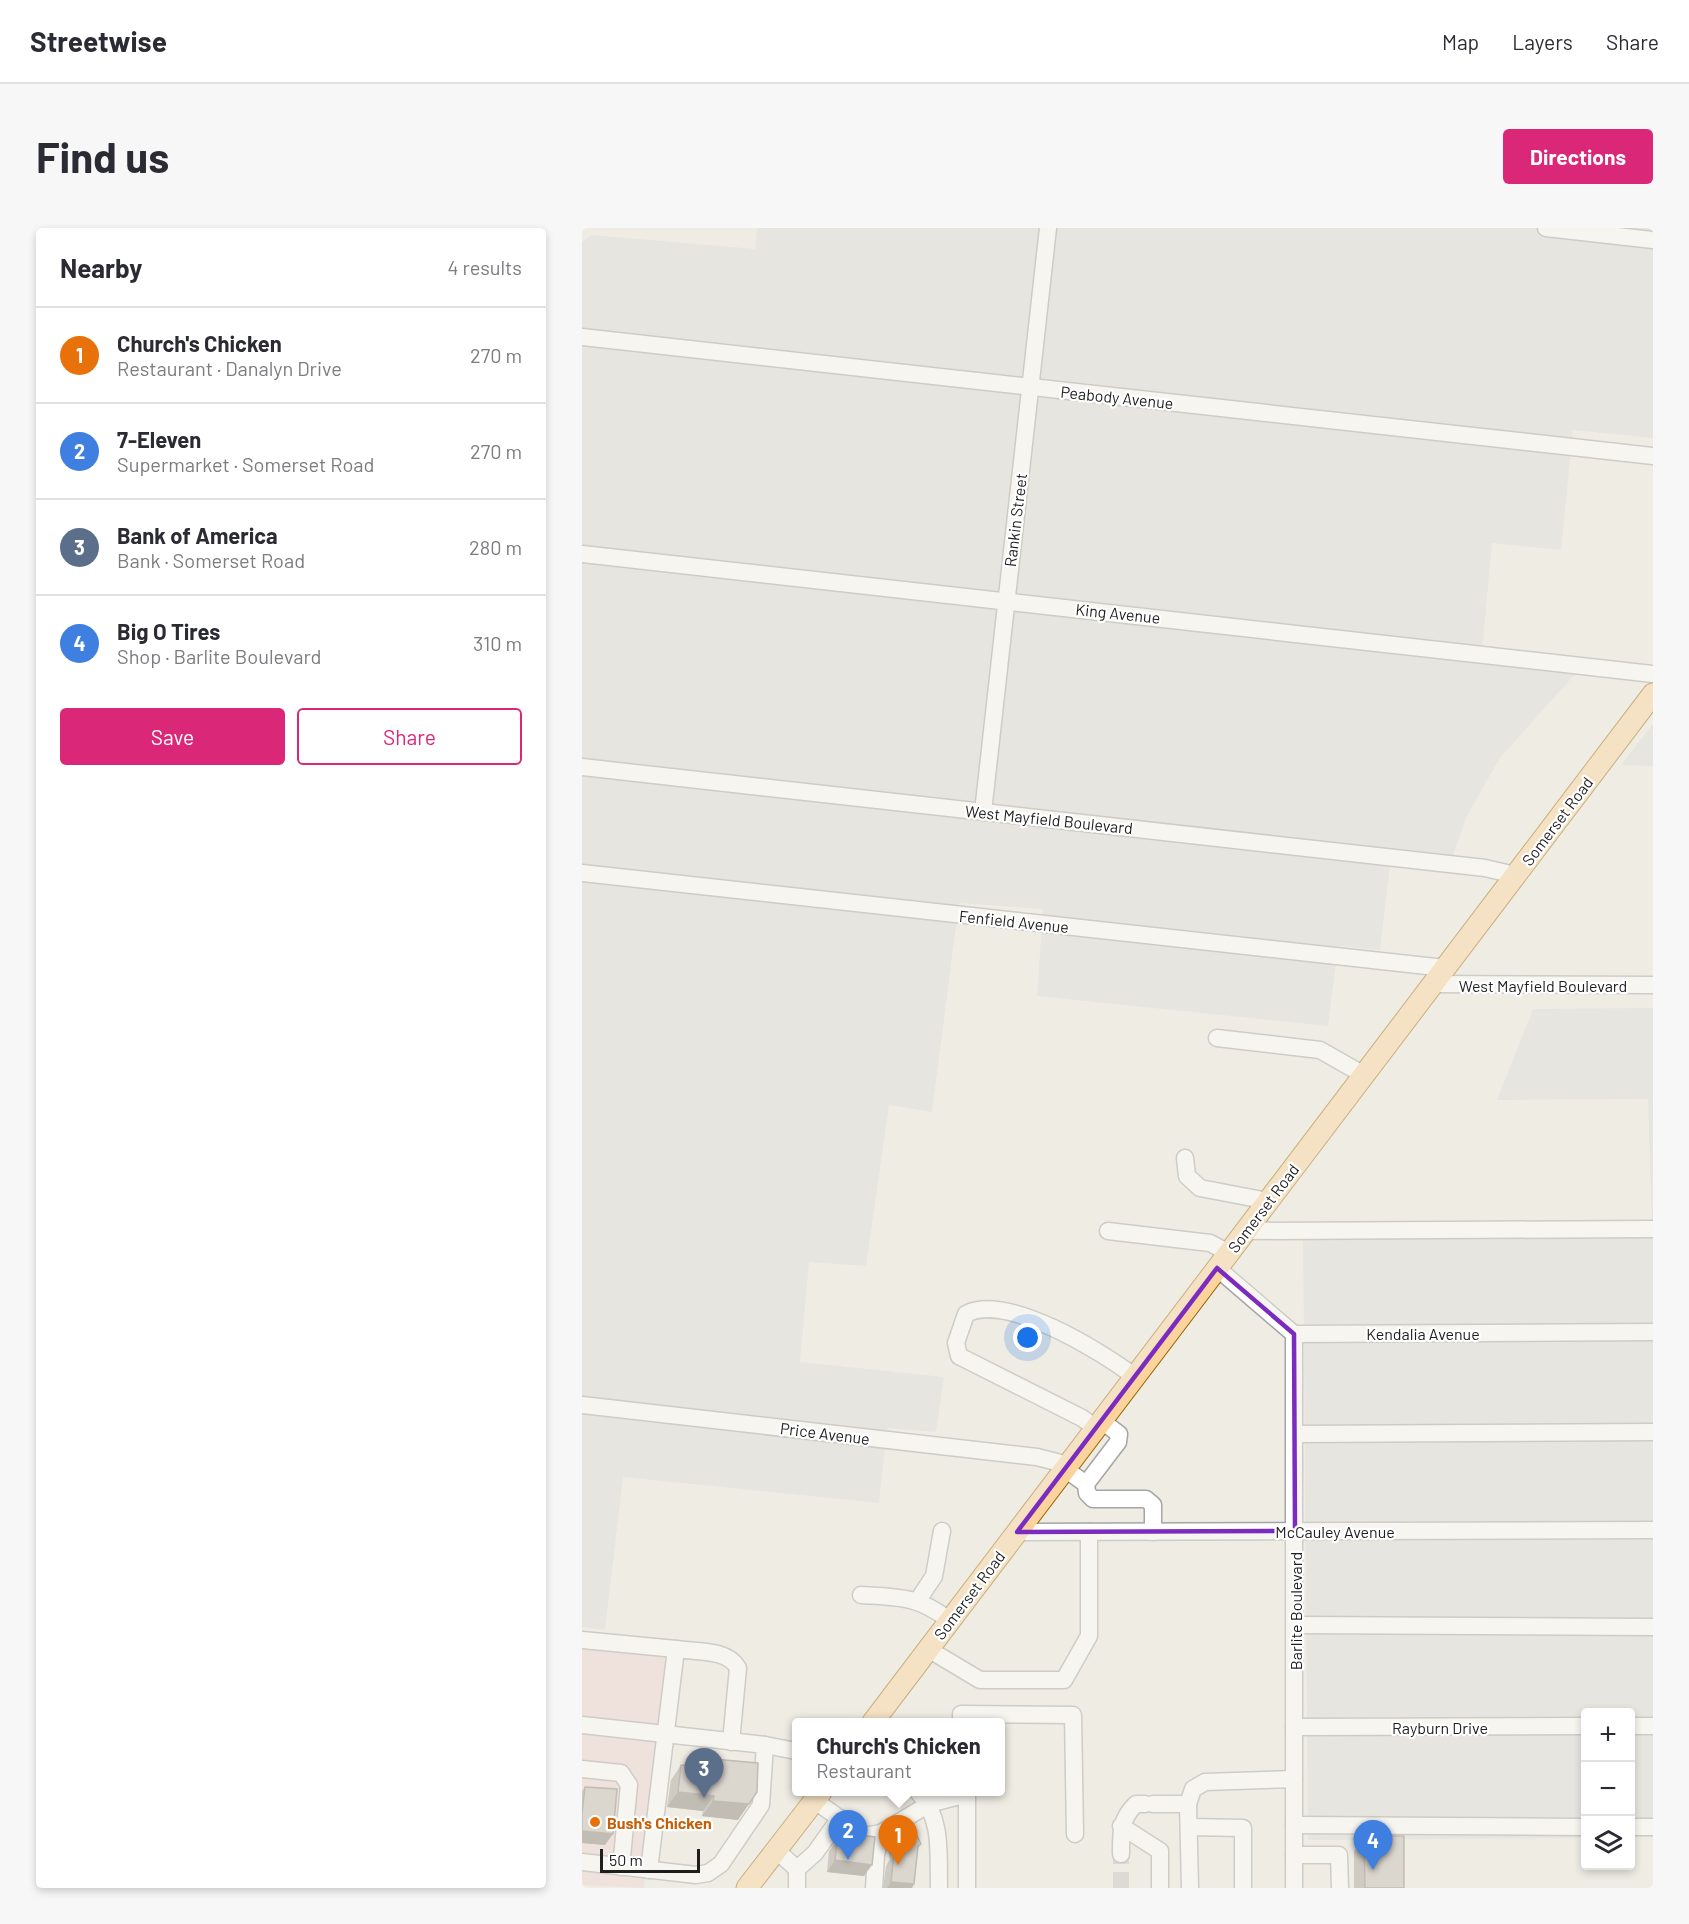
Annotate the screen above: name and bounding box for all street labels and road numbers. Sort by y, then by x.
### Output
street label: Peabody Avenue [1060,382,1174,412]
street label: Rankin Street [1000,472,1030,568]
street label: King Avenue [1075,599,1161,627]
street label: Somerset Road [1518,773,1596,869]
street label: West Mayfield Boulevard [964,801,1134,837]
street label: Fenfield Avenue [958,906,1070,936]
street label: West Mayfield Boulevard [1459,976,1627,995]
street label: Somerset Road [1224,1160,1302,1256]
street label: Kendalia Avenue [1366,1324,1480,1343]
street label: Price Avenue [779,1418,871,1448]
street label: McCauley Avenue [1275,1522,1395,1541]
street label: Somerset Road [930,1547,1008,1643]
street label: Barlite Boulevard [1286,1552,1305,1670]
street label: Rayburn Drive [1392,1718,1488,1737]

